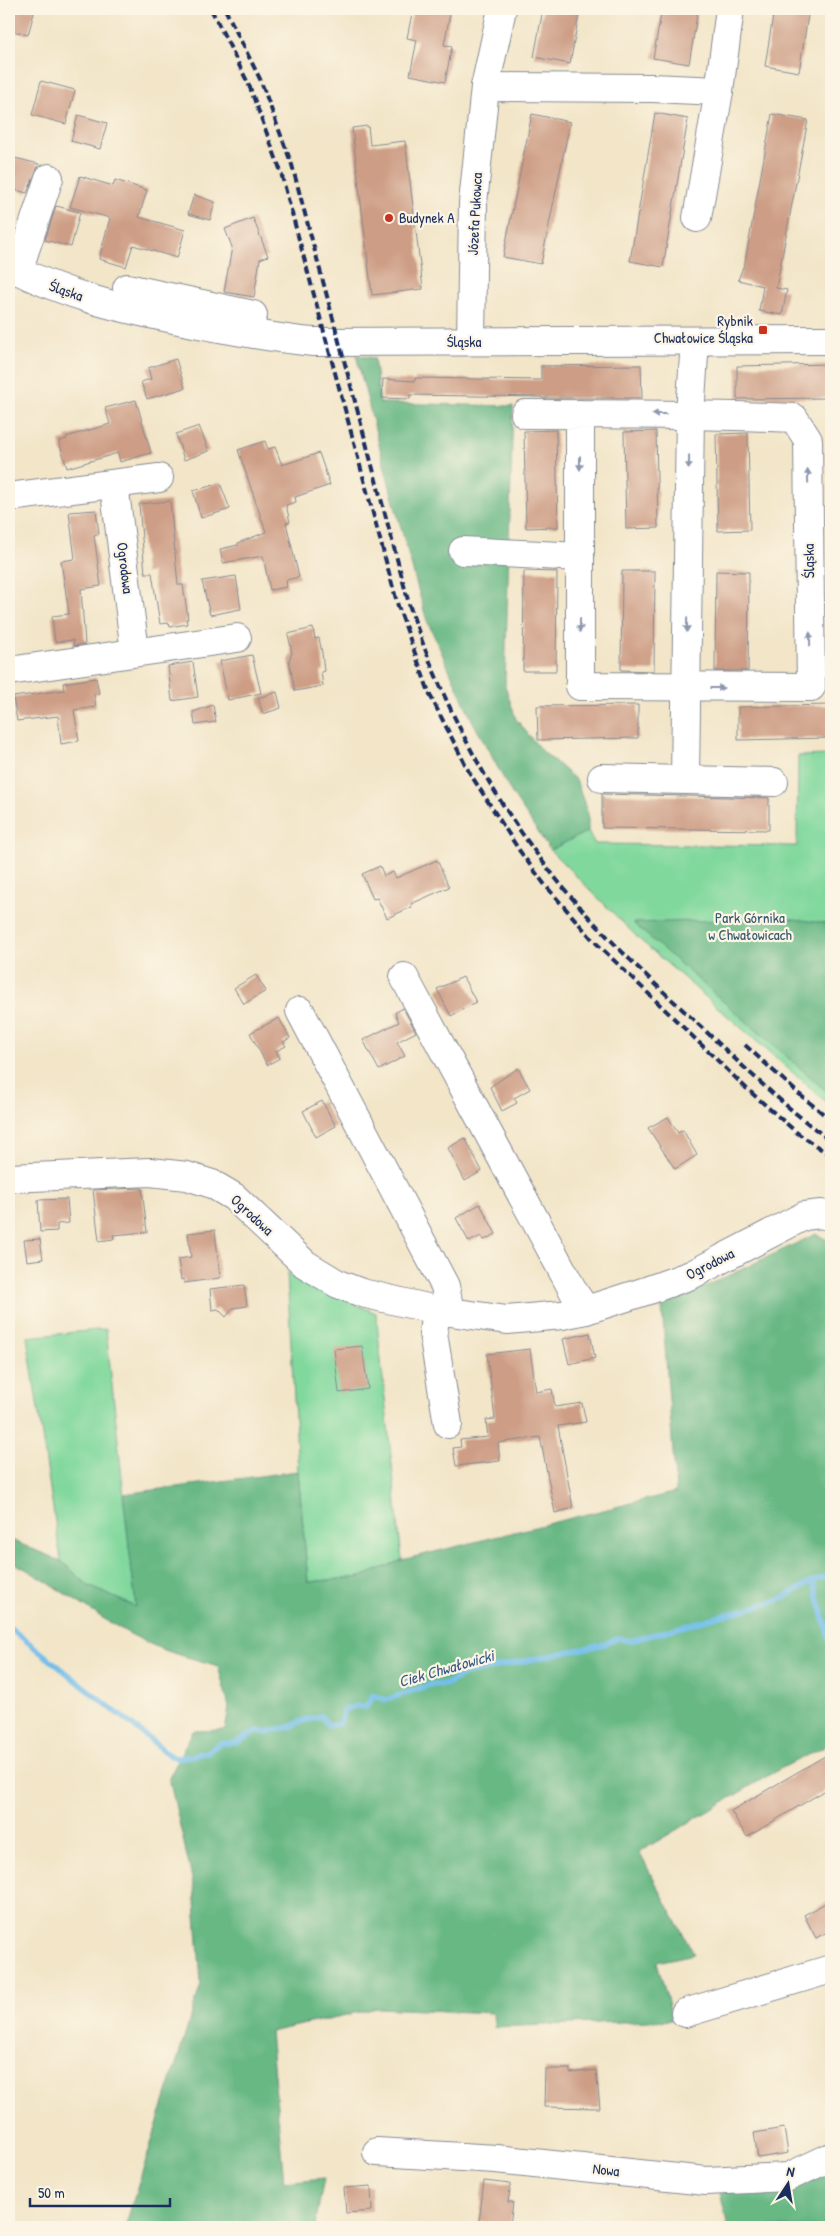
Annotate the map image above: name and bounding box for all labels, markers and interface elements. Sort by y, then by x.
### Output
street label: Józefa Pukowca [462,172,487,256]
place label: Budynek A [399,207,455,228]
marker: Budynek A [383,212,395,224]
street label: Śląska [46,275,86,306]
place label: Rybnik Chwałowice Śląska [654,310,753,348]
marker: Rybnik Chwałowice Śląska [757,324,769,336]
street label: Śląska [447,331,481,352]
one-way arrow [651,410,667,418]
one-way arrow [576,455,584,471]
one-way arrow [685,455,693,471]
one-way arrow [804,468,812,484]
street label: Ogrodowa [112,541,139,595]
street label: Śląska [798,543,819,579]
one-way arrow [576,617,584,633]
one-way arrow [683,617,691,633]
one-way arrow [806,630,814,646]
one-way arrow [709,684,725,692]
park label: Park Górnika w Chwałowicach [708,907,792,945]
street label: Ogrodowa [226,1189,278,1240]
street label: Ogrodowa [682,1242,738,1285]
water label: Ciek Chwałowicki [396,1644,498,1692]
street label: Nowa [592,2158,621,2181]
north arrow [762,2158,812,2208]
text: N [785,2161,797,2181]
scale bar [30,2176,170,2208]
text: 50 m [38,2182,65,2203]

